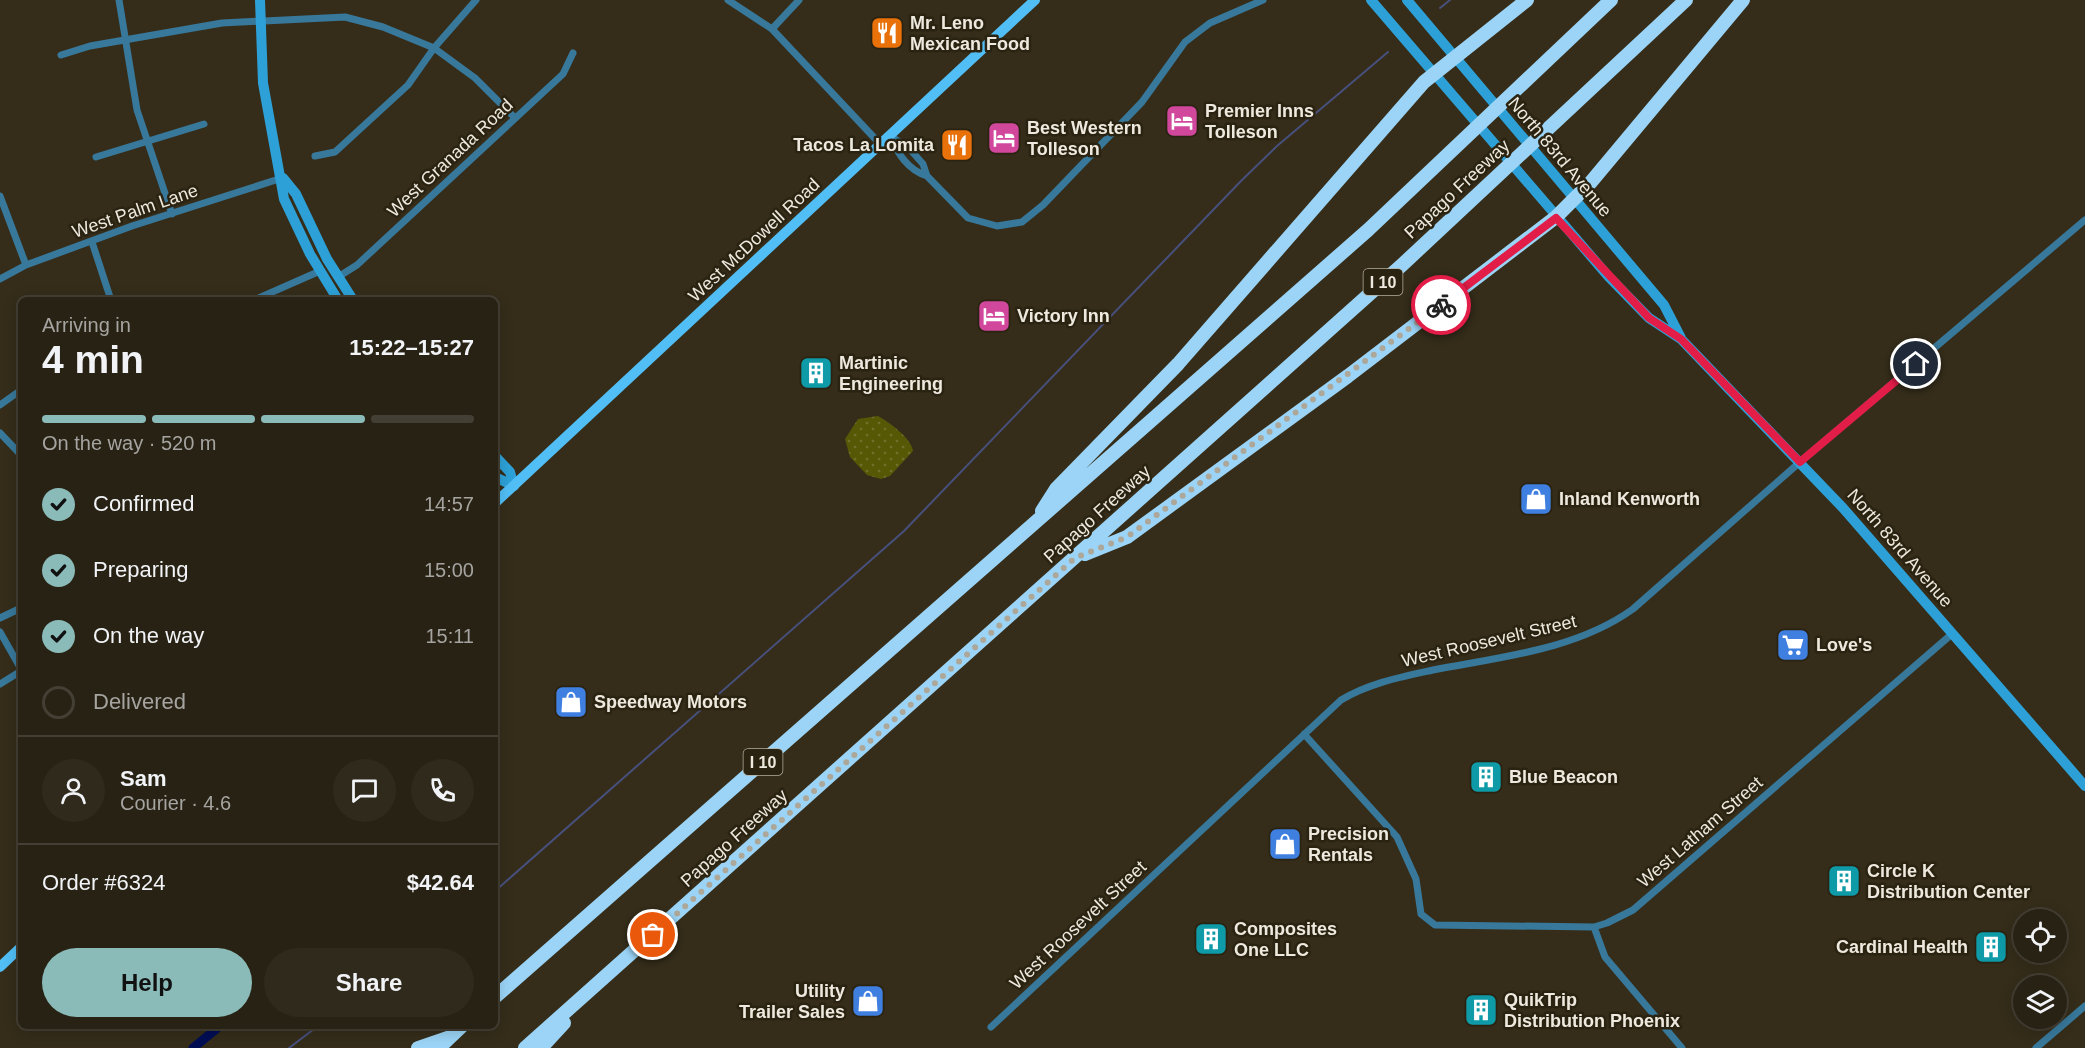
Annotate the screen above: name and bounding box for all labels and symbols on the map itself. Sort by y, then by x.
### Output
place label: Mr. Leno Mexican Food [910,13,1030,54]
restaurant icon: Mr. Leno Mexican Food [869,15,905,51]
street label: North 83rd Avenue [1504,93,1616,221]
street label: West Granada Road [383,95,517,221]
place label: Premier Inns Tolleson [1205,101,1314,142]
hotel icon: Premier Inns Tolleson [1164,103,1200,139]
place label: Best Western Tolleson [1027,118,1142,159]
hotel icon: Best Western Tolleson [986,120,1022,156]
restaurant icon: Tacos La Lomita [939,127,975,163]
place label: Tacos La Lomita [793,135,935,155]
street label: Papago Freeway [1400,135,1514,243]
street label: West McDowell Road [684,174,824,306]
street label: West Palm Lane [69,180,201,242]
road number: I 10 [1364,269,1402,295]
courier [1411,275,1471,335]
hotel icon: Victory Inn [976,298,1012,334]
place label: Victory Inn [1017,306,1110,326]
pin [1890,338,1941,389]
place label: Martinic Engineering [839,353,943,394]
building icon: Martinic Engineering [798,355,834,391]
street label: Papago Freeway [1040,461,1154,567]
shop icon: Inland Kenworth [1518,481,1554,517]
street label: North 83rd Avenue [1843,485,1957,611]
place label: Inland Kenworth [1559,489,1700,509]
street label: West Roosevelt Street [1400,611,1578,671]
supermarket icon: Love's [1775,627,1811,663]
place label: Love's [1816,635,1872,655]
shop icon: Speedway Motors [553,684,589,720]
place label: Speedway Motors [594,692,747,712]
road number: I 10 [744,749,783,775]
building icon: Blue Beacon [1468,759,1504,795]
place label: Blue Beacon [1509,767,1618,787]
street label: West Latham Street [1634,772,1766,892]
street label: Papago Freeway [677,785,791,891]
place label: Precision Rentals [1308,824,1389,865]
shop icon: Precision Rentals [1267,826,1303,862]
street label: West Roosevelt Street [1006,857,1150,993]
place label: Circle K Distribution Center [1867,861,2030,902]
building icon: Circle K Distribution Center [1826,863,1862,899]
pin [627,909,678,960]
place label: Composites One LLC [1234,919,1337,960]
building icon: Composites One LLC [1193,921,1229,957]
building icon: Cardinal Health [1973,929,2009,965]
place label: Cardinal Health [1836,937,1968,957]
place label: Utility Trailer Sales [739,981,845,1022]
shop icon: Utility Trailer Sales [850,983,886,1019]
place label: QuikTrip Distribution Phoenix [1504,990,1680,1031]
building icon: QuikTrip Distribution Phoenix [1463,992,1499,1028]

